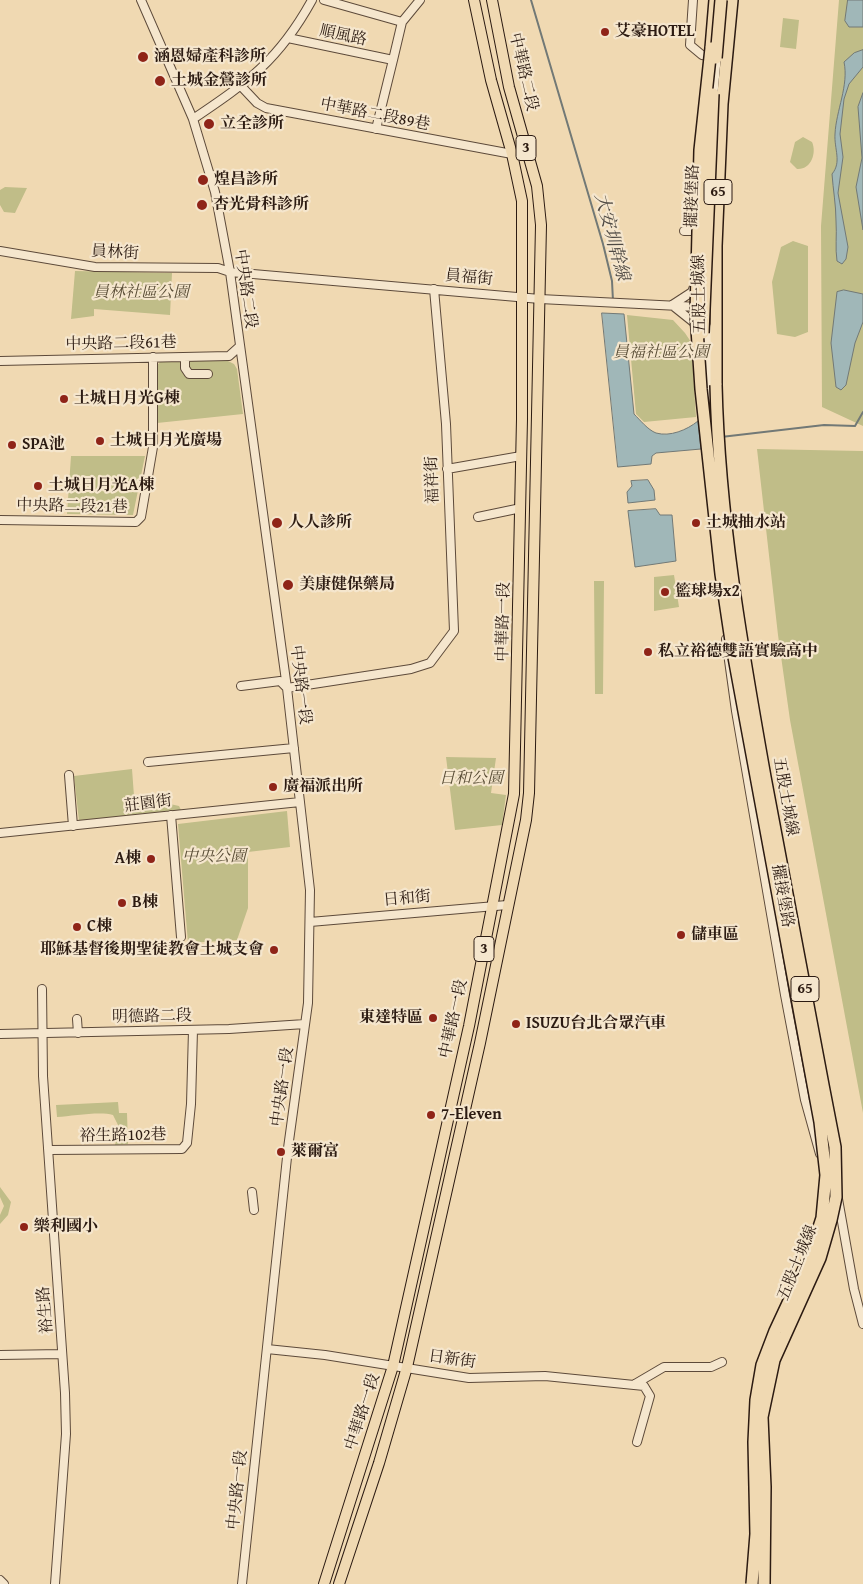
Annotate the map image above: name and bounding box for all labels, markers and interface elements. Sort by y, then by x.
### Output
street label: 順風路 [318,22,368,50]
place label: 艾豪HOTEL [615,22,694,42]
marker: 艾豪HOTEL [599,26,611,38]
street label: 中華路二段 [505,31,541,113]
place label: 涵恩婦產科診所 [154,47,266,67]
marker: 涵恩婦產科診所 [136,50,150,64]
place label: 土城金鶯診所 [171,71,267,91]
marker: 土城金鶯診所 [153,74,167,88]
street label: 中華路二段89巷 [318,95,432,135]
place label: 立全診所 [220,114,284,134]
marker: 立全診所 [202,117,216,131]
road number: 3 [516,136,536,160]
street label: 擺接堡路 [682,164,704,228]
place label: 煌昌診所 [214,170,278,190]
marker: 煌昌診所 [196,173,210,187]
road number: 65 [704,180,732,204]
water label: 大安圳幹線 [589,191,633,283]
place label: 杏光骨科診所 [213,195,309,215]
marker: 杏光骨科診所 [195,198,209,212]
street label: 員林街 [91,242,139,264]
street label: 中央路二段 [230,248,260,330]
street label: 五股土城線 [690,254,710,334]
street label: 員福街 [444,266,494,290]
park label: 員林社區公園 [93,283,189,303]
street label: 中央路二段61巷 [65,333,177,355]
park label: 員福社區公園 [613,343,709,363]
place label: 土城日月光G棟 [74,389,180,409]
marker: 土城日月光G棟 [58,393,70,405]
place label: 土城日月光廣場 [110,431,222,451]
place label: SPA池 [22,435,65,455]
marker: 土城日月光廣場 [94,435,106,447]
marker: SPA池 [6,439,18,451]
street label: 福祥街 [423,456,443,504]
place label: 土城日月光A棟 [48,476,154,496]
marker: 土城日月光A棟 [32,480,44,492]
street label: 中央路二段21巷 [16,496,128,518]
place label: 人人診所 [288,513,352,533]
place label: 土城抽水站 [706,513,786,533]
marker: 人人診所 [270,516,284,530]
marker: 土城抽水站 [690,517,702,529]
place label: 美康健保藥局 [299,575,395,595]
marker: 美康健保藥局 [281,578,295,592]
street label: 中華路一段 [494,582,514,662]
place label: 籃球場x2 [675,582,740,602]
marker: 籃球場x2 [659,586,671,598]
place label: 私立裕德雙語實驗高中 [658,642,818,662]
street label: 中央路一段 [286,644,314,726]
marker: 私立裕德雙語實驗高中 [642,646,654,658]
street label: 五股土城線 [769,756,801,838]
park label: 日和公園 [439,769,503,789]
place label: 廣福派出所 [283,777,363,797]
marker: 廣福派出所 [267,781,279,793]
street label: 莊園街 [123,792,173,816]
park label: 中央公園 [182,847,246,867]
place label: A棟 [115,849,141,869]
marker: A棟 [145,853,157,865]
street label: 擺接堡路 [767,863,797,929]
street label: 日和街 [382,887,432,911]
place label: B棟 [132,893,158,913]
marker: B棟 [116,897,128,909]
place label: C棟 [87,917,112,937]
marker: C棟 [71,921,83,933]
place label: 儲車區 [691,925,739,945]
marker: 儲車區 [675,929,687,941]
road number: 3 [474,936,494,962]
place label: 耶穌基督後期聖徒教會土城支會 [40,940,264,960]
marker: 耶穌基督後期聖徒教會土城支會 [268,944,280,956]
road number: 65 [791,976,819,1002]
street label: 中華路一段 [436,978,472,1060]
street label: 明德路二段 [112,1007,192,1027]
place label: 東達特區 [359,1008,423,1028]
marker: 東達特區 [427,1012,439,1024]
place label: ISUZU台北合眾汽車 [526,1014,666,1034]
marker: ISUZU台北合眾汽車 [510,1018,522,1030]
street label: 中央路一段 [268,1046,298,1128]
place label: 7-Eleven [441,1105,502,1125]
marker: 7-Eleven [425,1109,437,1121]
street label: 裕生路102巷 [79,1126,167,1146]
place label: 萊爾富 [291,1142,339,1162]
marker: 萊爾富 [275,1146,287,1158]
place label: 樂利國小 [34,1217,98,1237]
marker: 樂利國小 [18,1221,30,1233]
street label: 五股土城線 [774,1222,822,1304]
street label: 裕生路 [34,1285,58,1335]
street label: 日新街 [427,1347,477,1373]
street label: 中華路一段 [342,1371,384,1453]
street label: 中央路一段 [224,1449,252,1531]

